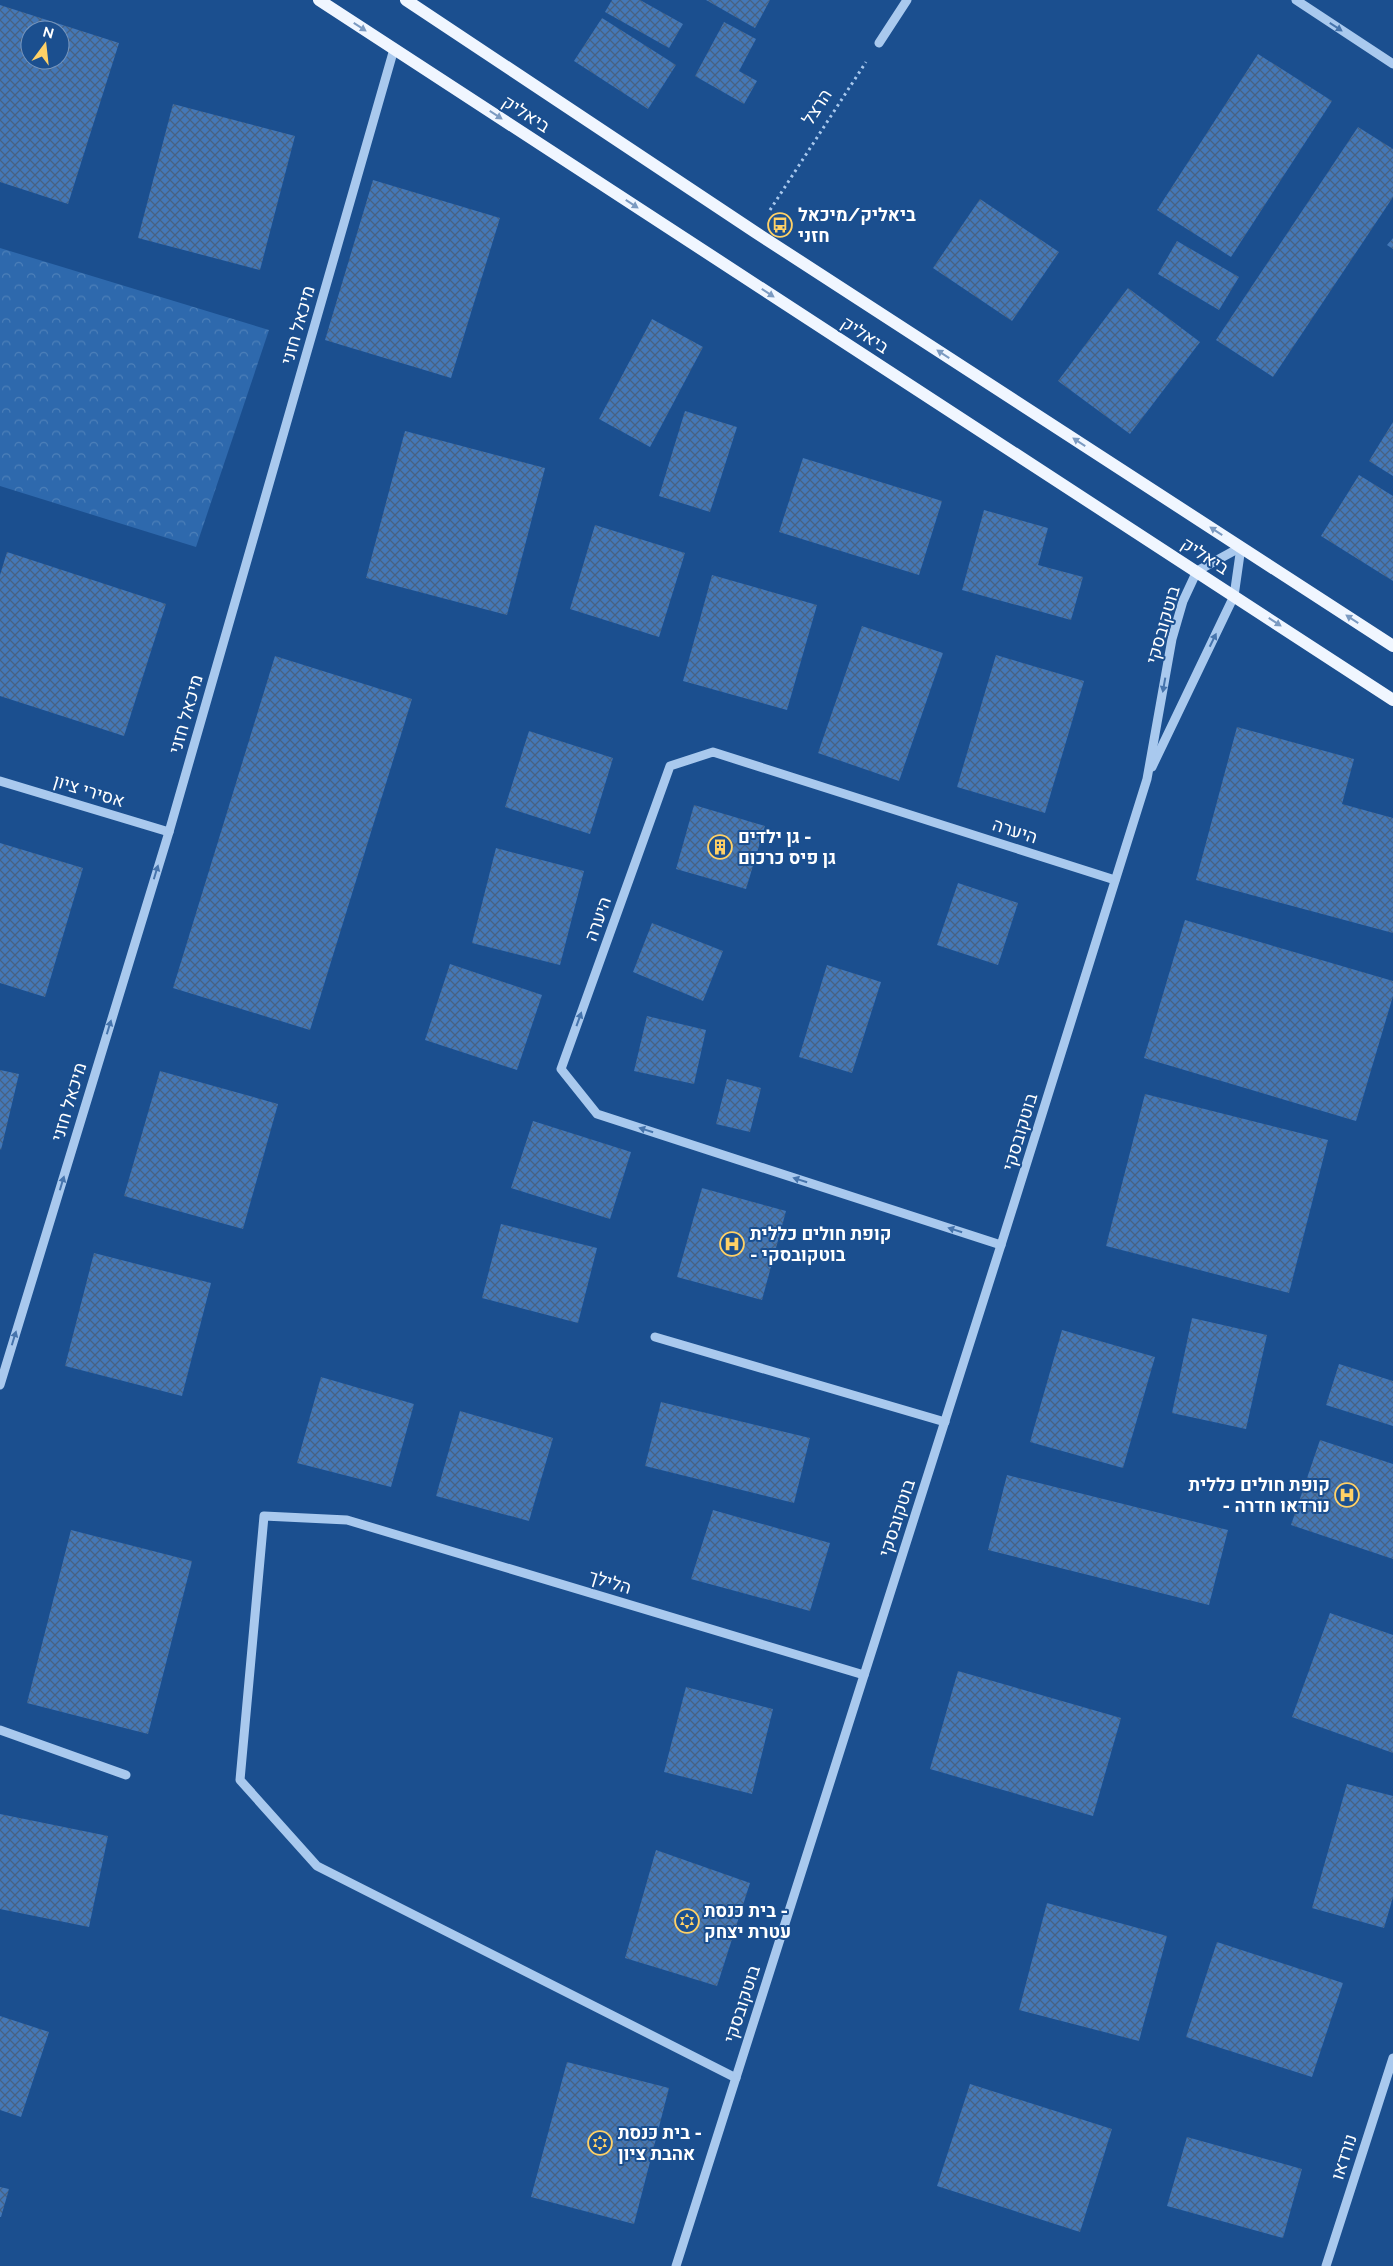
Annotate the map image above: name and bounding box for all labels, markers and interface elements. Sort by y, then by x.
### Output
north arrow [20,20,70,70]
one-way arrow [353,22,366,31]
one-way arrow [1330,22,1343,32]
text: N [41,23,56,42]
street label: הרצל [797,85,836,129]
street label: ביאליק [499,91,554,137]
one-way arrow [489,111,502,120]
one-way arrow [625,199,639,209]
place label: ביאליק/מיכאל חזני [798,204,916,246]
bus stop icon: ביאליק/מיכאל חזני [767,212,793,238]
street label: מיכאל חזני [276,283,319,367]
one-way arrow [761,288,775,297]
street label: ביאליק [838,312,893,358]
one-way arrow [936,349,950,359]
one-way arrow [1073,437,1086,447]
one-way arrow [1209,526,1222,535]
street label: ביאליק [1178,533,1233,579]
street label: בוטקובסקי [1141,583,1184,666]
one-way arrow [1345,614,1359,624]
one-way arrow [1269,618,1282,627]
one-way arrow [1209,633,1217,647]
street label: מיכאל חזני [164,672,207,756]
one-way arrow [1159,677,1167,693]
street label: אסירי ציון [51,770,127,811]
street label: היערה [990,813,1040,848]
place label: גן ילדים - גן פיס כרכום [738,826,836,868]
building icon: גן ילדים - גן פיס כרכום [707,834,733,860]
one-way arrow [153,864,161,879]
street label: היערה [580,894,615,944]
one-way arrow [576,1011,583,1026]
one-way arrow [106,1020,113,1035]
street label: מיכאל חזני [47,1060,90,1144]
street label: בוטקובסקי [998,1090,1041,1173]
one-way arrow [638,1126,653,1133]
one-way arrow [58,1175,66,1190]
one-way arrow [793,1176,808,1183]
place label: קופת חולים כללית - בוטקובסקי [750,1223,891,1265]
one-way arrow [947,1226,962,1234]
hospital icon: קופת חולים כללית - בוטקובסקי [719,1231,745,1257]
one-way arrow [11,1331,19,1346]
place label: קופת חולים כללית - נורדאו חדרה [1189,1474,1330,1516]
street label: בוטקובסקי [874,1476,919,1559]
hospital icon: קופת חולים כללית - נורדאו חדרה [1334,1482,1360,1508]
street label: הלילך [586,1565,634,1598]
place label: בית כנסת - עטרת יצחק [704,1900,791,1942]
synagogue icon: בית כנסת - עטרת יצחק [674,1908,700,1934]
street label: בוטקובסקי [719,1962,764,2045]
place label: בית כנסת - אהבת ציון [618,2122,702,2164]
synagogue icon: בית כנסת - אהבת ציון [587,2130,613,2156]
street label: נורדאו [1326,2131,1361,2182]

